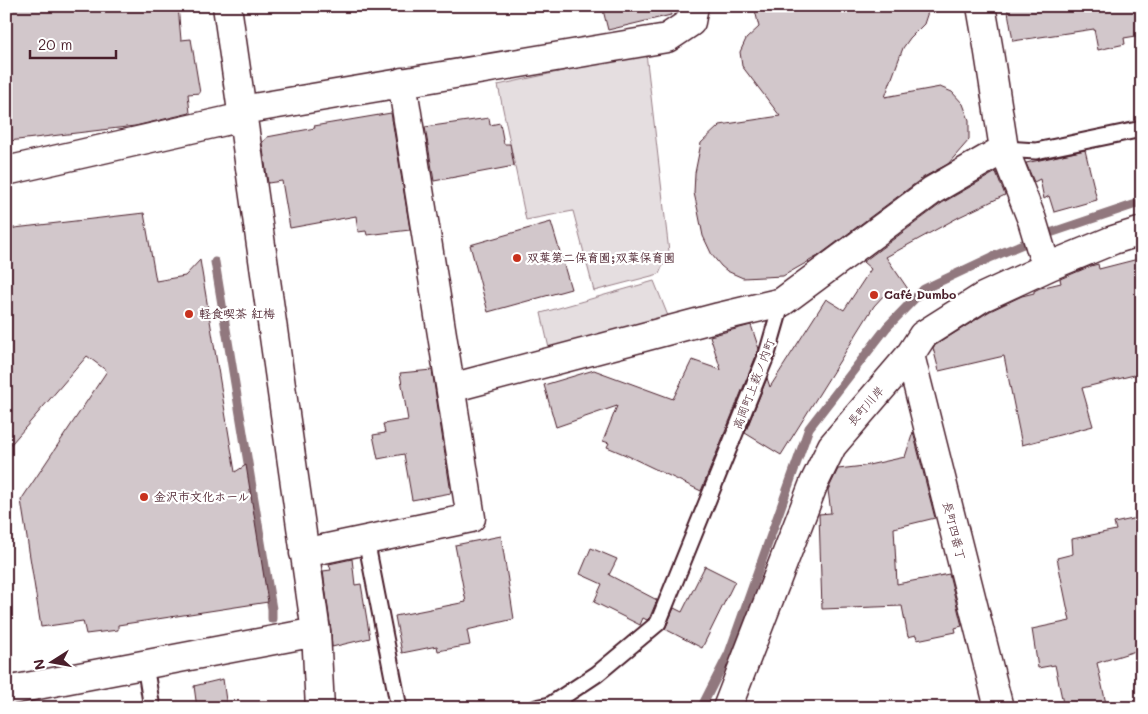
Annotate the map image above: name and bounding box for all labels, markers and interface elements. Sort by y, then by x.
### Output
scale bar [30,28,116,60]
text: 20 m [38,34,72,54]
place label: 双葉第二保育園;双葉保育園 [527,249,675,265]
marker: 双葉第二保育園;双葉保育園 [511,252,523,264]
place label: Café Dumbo [884,286,956,302]
marker: Café Dumbo [868,289,880,301]
place label: 軽食喫茶 紅梅 [199,305,275,321]
marker: 軽食喫茶 紅梅 [183,308,195,320]
street label: 高岡町上薮ノ内町 [728,336,778,431]
street label: 長町川岸 [843,382,887,429]
place label: 金沢市文化ホール [154,488,250,504]
marker: 金沢市文化ホール [138,491,150,503]
street label: 長町四番丁 [940,500,970,562]
north arrow [28,636,78,686]
text: N [28,658,49,672]

